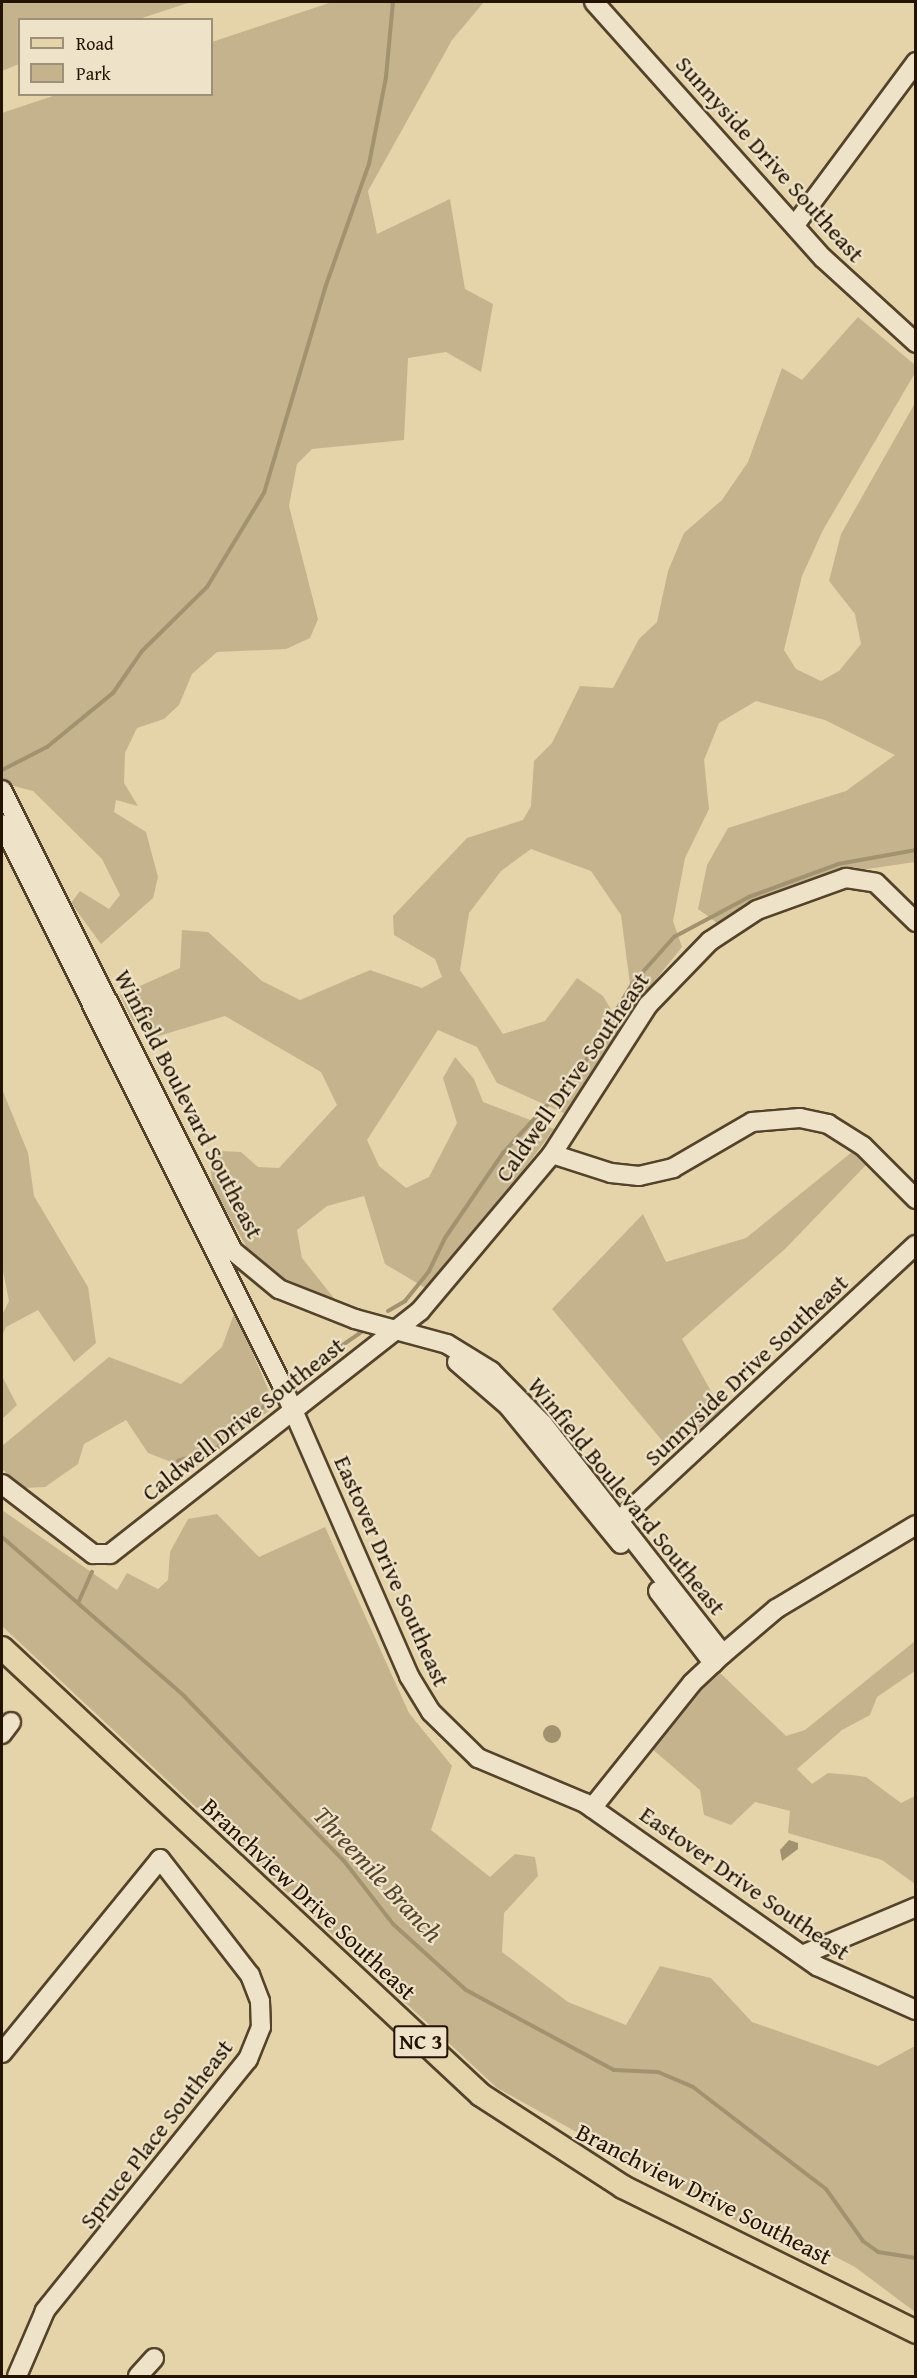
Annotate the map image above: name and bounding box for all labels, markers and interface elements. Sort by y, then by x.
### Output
legend [18,18,213,96]
text: Road [76,30,114,57]
street label: Sunnyside Drive Southeast [670,50,870,268]
text: Park [76,60,111,87]
street label: Winfield Boulevard Southeast [109,965,269,1243]
street label: Caldwell Drive Southeast [489,967,655,1187]
street label: Sunnyside Drive Southeast [638,1268,854,1472]
street label: Caldwell Drive Southeast [136,1331,350,1507]
street label: Winfield Boulevard Southeast [522,1371,732,1621]
street label: Eastover Drive Southeast [328,1451,456,1691]
street label: Branchview Drive Southeast [196,1792,422,2006]
water label: Threemile Branch [307,1799,449,1949]
street label: Eastover Drive Southeast [634,1800,856,1966]
road number: NC 3 [392,2023,450,2061]
street label: Spruce Place Southeast [73,2034,239,2234]
street label: Branchview Drive Southeast [571,2117,837,2271]

